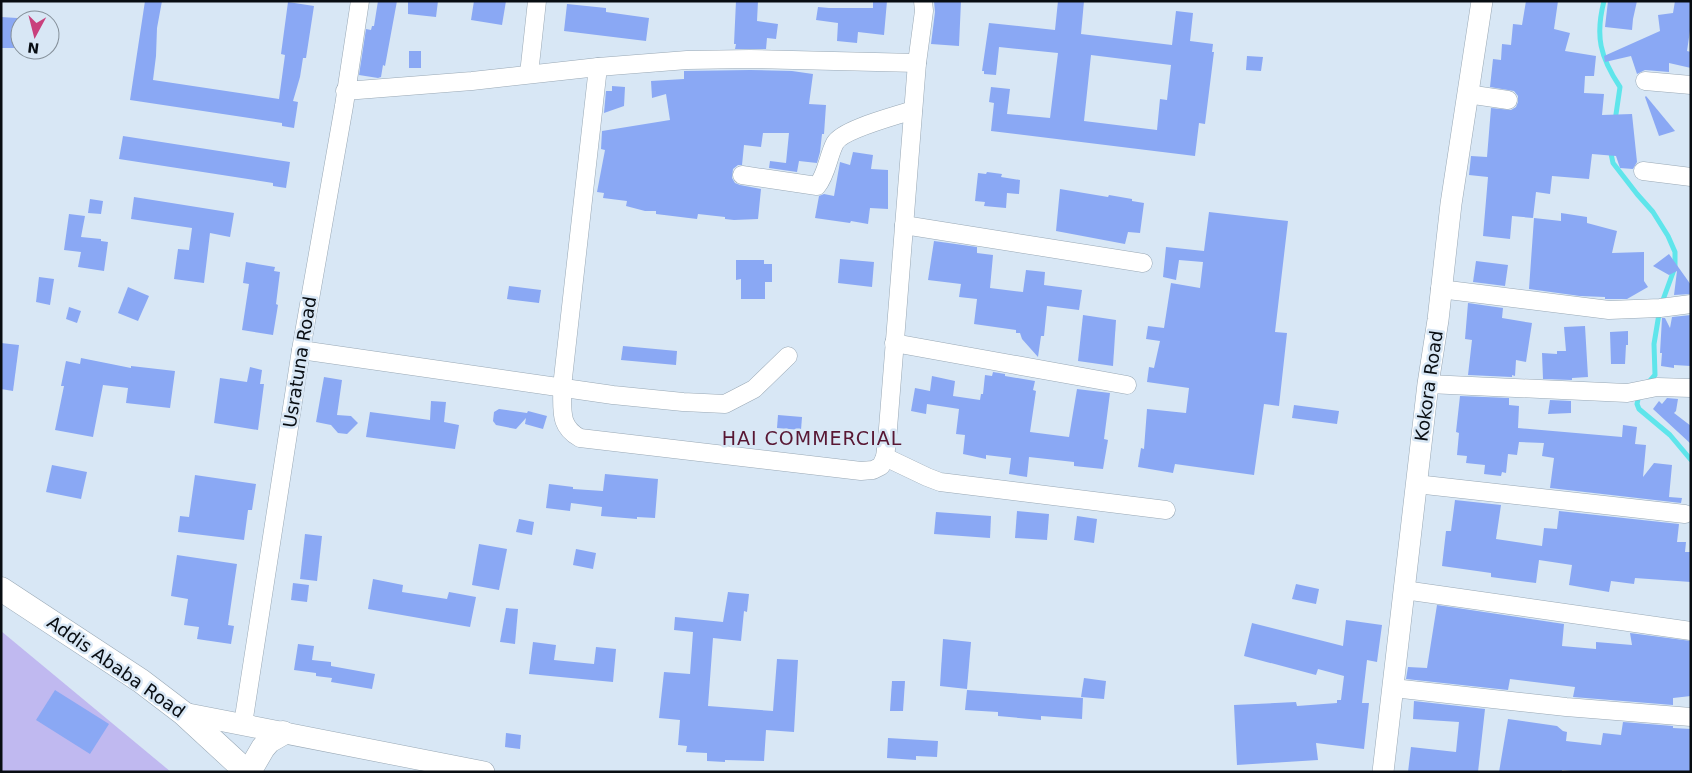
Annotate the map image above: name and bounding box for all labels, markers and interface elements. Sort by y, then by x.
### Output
north arrow [10,10,60,60]
text: N [27,39,40,57]
street label: Usratuna Road [279,295,320,429]
street label: Kokora Road [1410,329,1447,443]
district label: HAI COMMERCIAL [722,427,902,449]
street label: Addis Ababa Road [43,611,189,722]

